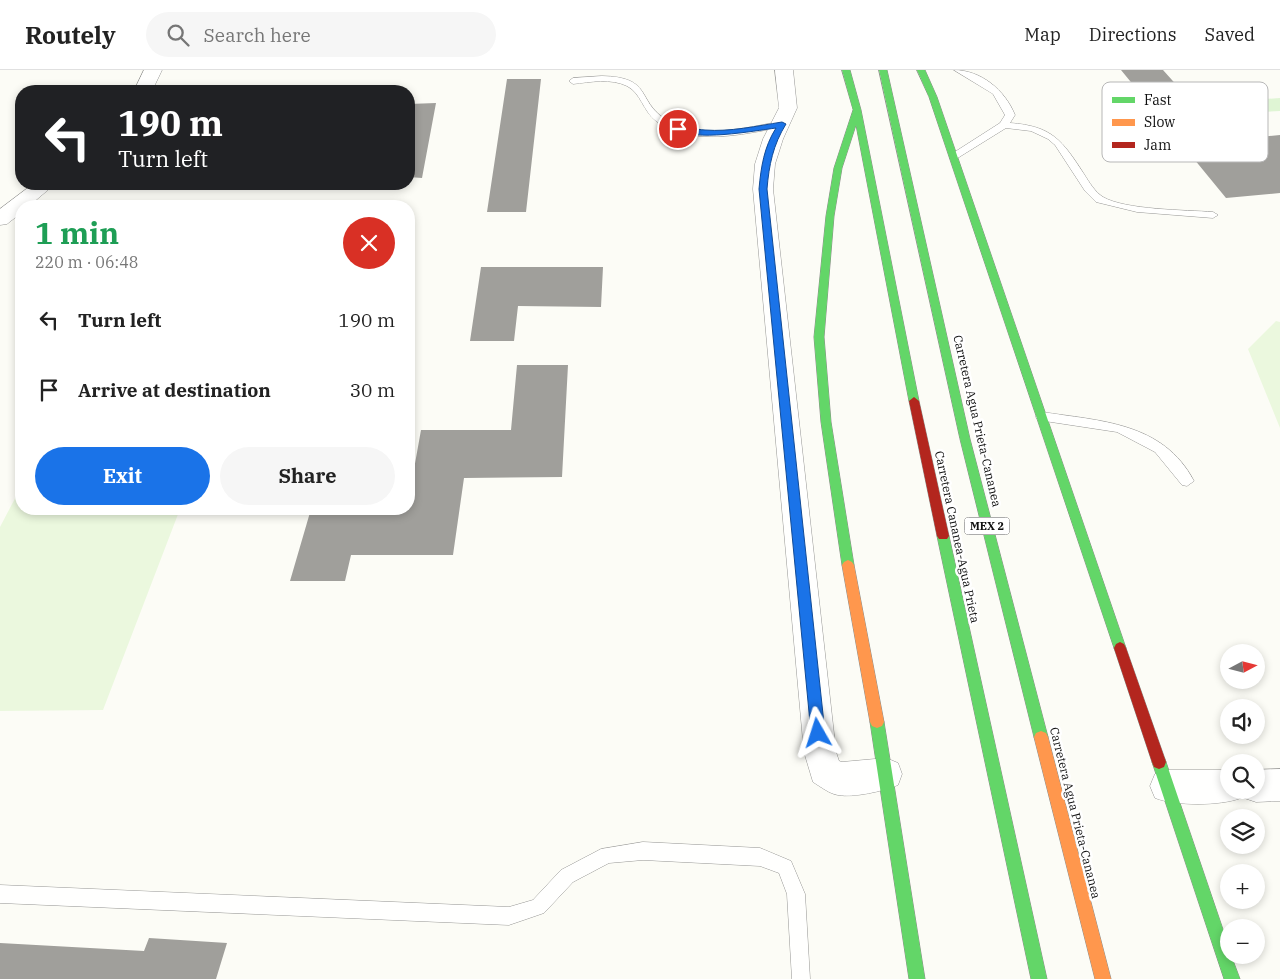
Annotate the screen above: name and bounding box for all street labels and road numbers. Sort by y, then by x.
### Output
street label: Carretera Agua Prieta-Cananea [950,333,1005,509]
street label: Carretera Cananea-Agua Prieta [932,450,983,625]
road number: MEX 2 [964,518,1010,534]
street label: Carretera Agua Prieta-Cananea [1047,726,1104,901]

